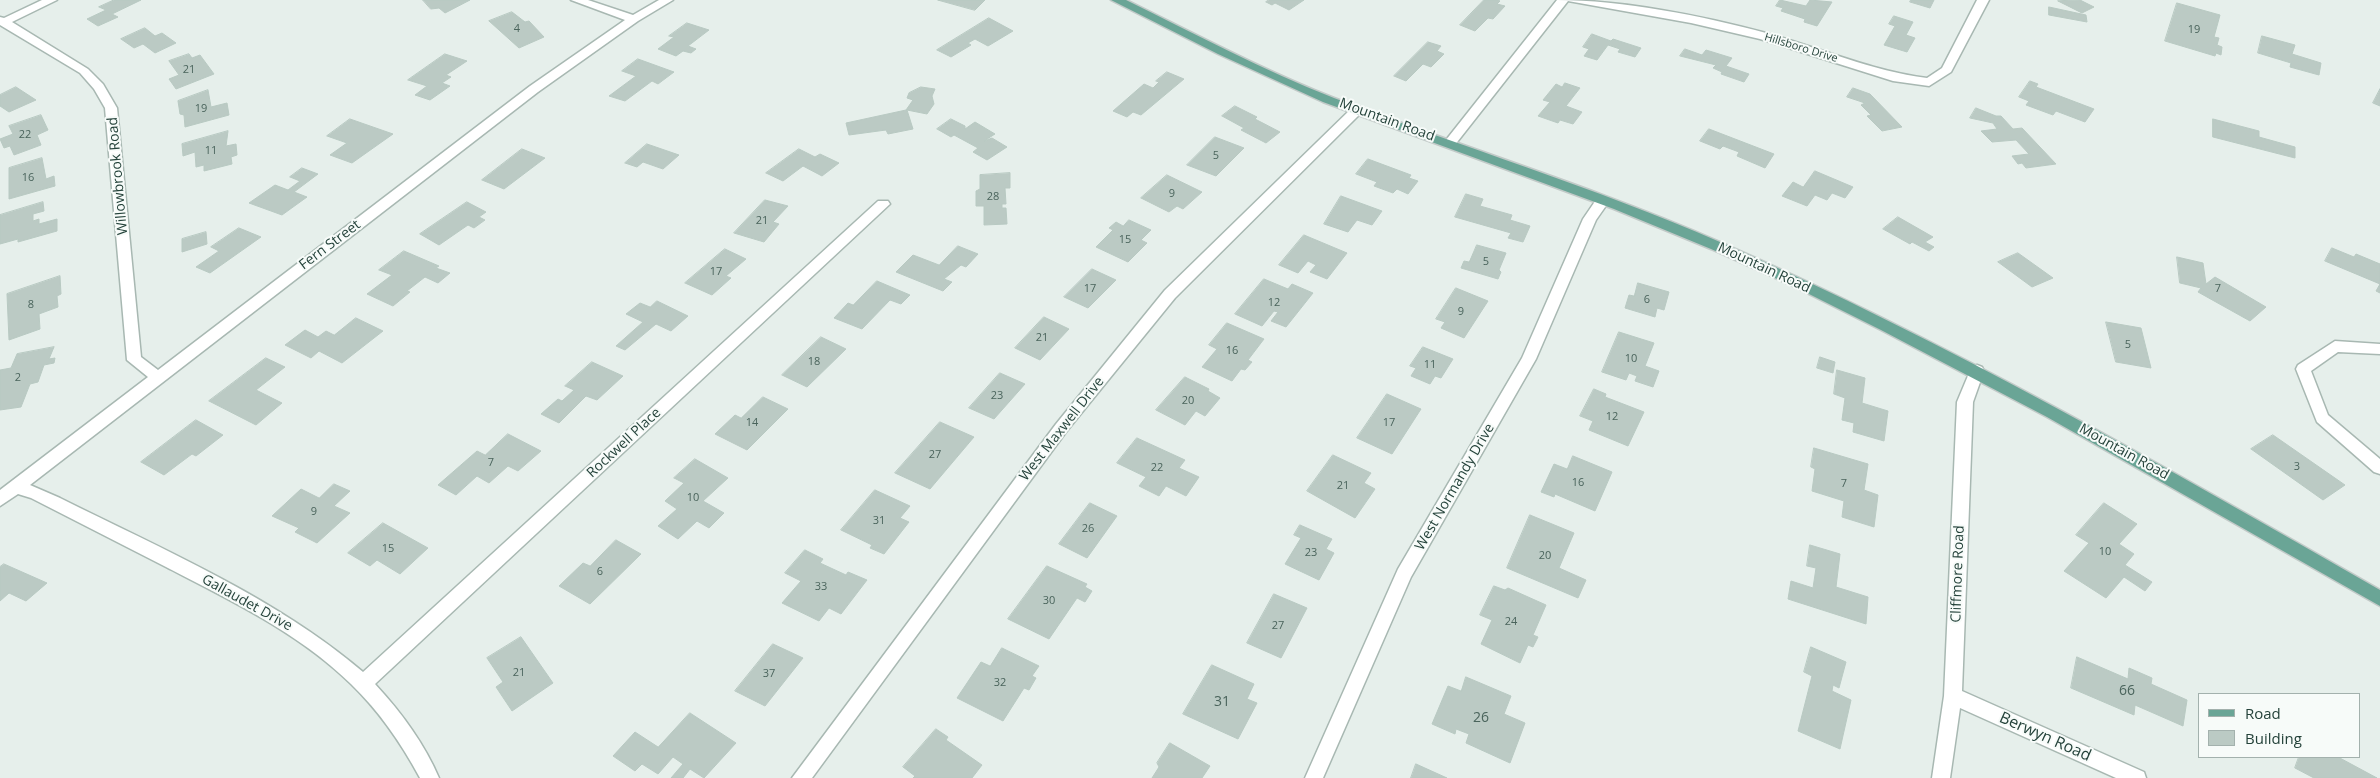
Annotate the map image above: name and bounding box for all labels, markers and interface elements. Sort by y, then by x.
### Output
house number: 4 [514,22,520,36]
house number: 19 [2188,23,2200,37]
street label: Hillsboro Drive [1763,31,1839,65]
house number: 21 [183,63,195,77]
street label: Mountain Road [1337,95,1437,145]
house number: 19 [195,102,207,116]
street label: Willowbrook Road [104,116,132,236]
house number: 22 [19,128,31,142]
house number: 11 [205,144,217,158]
house number: 5 [1213,149,1219,163]
house number: 16 [22,171,34,185]
house number: 9 [1169,187,1175,201]
house number: 28 [987,190,999,204]
house number: 21 [756,214,768,228]
street label: Fern Street [296,217,364,273]
house number: 15 [1119,233,1131,247]
street label: Mountain Road [1715,239,1813,297]
house number: 5 [1483,255,1489,269]
house number: 17 [710,265,722,279]
house number: 17 [1084,282,1096,296]
house number: 7 [2215,282,2221,296]
house number: 6 [1644,293,1650,307]
house number: 12 [1268,296,1280,310]
house number: 8 [28,298,34,312]
house number: 9 [1458,305,1464,319]
house number: 21 [1036,331,1048,345]
house number: 5 [2125,338,2131,352]
house number: 16 [1226,344,1238,358]
house number: 10 [1625,352,1637,366]
house number: 18 [808,355,820,369]
house number: 11 [1424,358,1436,372]
house number: 2 [15,371,21,385]
street label: West Maxwell Drive [1016,374,1108,484]
house number: 23 [991,389,1003,403]
house number: 20 [1182,394,1194,408]
street label: Rockwell Place [584,405,664,481]
house number: 12 [1606,410,1618,424]
house number: 14 [746,416,758,430]
house number: 17 [1383,416,1395,430]
street label: Mountain Road [2076,420,2172,484]
street label: West Normandy Drive [1412,421,1498,553]
house number: 27 [929,448,941,462]
house number: 7 [488,456,494,470]
house number: 3 [2294,460,2300,474]
house number: 22 [1151,461,1163,475]
house number: 16 [1572,476,1584,490]
house number: 7 [1841,477,1847,491]
house number: 21 [1337,479,1349,493]
house number: 10 [687,491,699,505]
house number: 9 [311,505,317,519]
house number: 31 [873,514,885,528]
house number: 26 [1082,522,1094,536]
street label: Cliffmore Road [1948,525,1968,623]
house number: 15 [382,542,394,556]
house number: 10 [2099,545,2111,559]
house number: 23 [1305,546,1317,560]
house number: 20 [1539,549,1551,563]
house number: 6 [597,565,603,579]
street label: Gallaudet Drive [199,571,295,635]
house number: 33 [815,580,827,594]
house number: 30 [1043,594,1055,608]
house number: 24 [1505,615,1517,629]
house number: 27 [1272,619,1284,633]
house number: 21 [513,666,525,680]
house number: 37 [763,667,775,681]
house number: 32 [994,676,1006,690]
house number: 66 [2119,683,2135,699]
legend [2198,693,2360,758]
house number: 31 [1214,694,1230,710]
text: Road [2245,703,2281,723]
street label: Berwyn Road [1996,708,2094,766]
house number: 26 [1473,710,1489,726]
text: Building [2245,728,2302,748]

